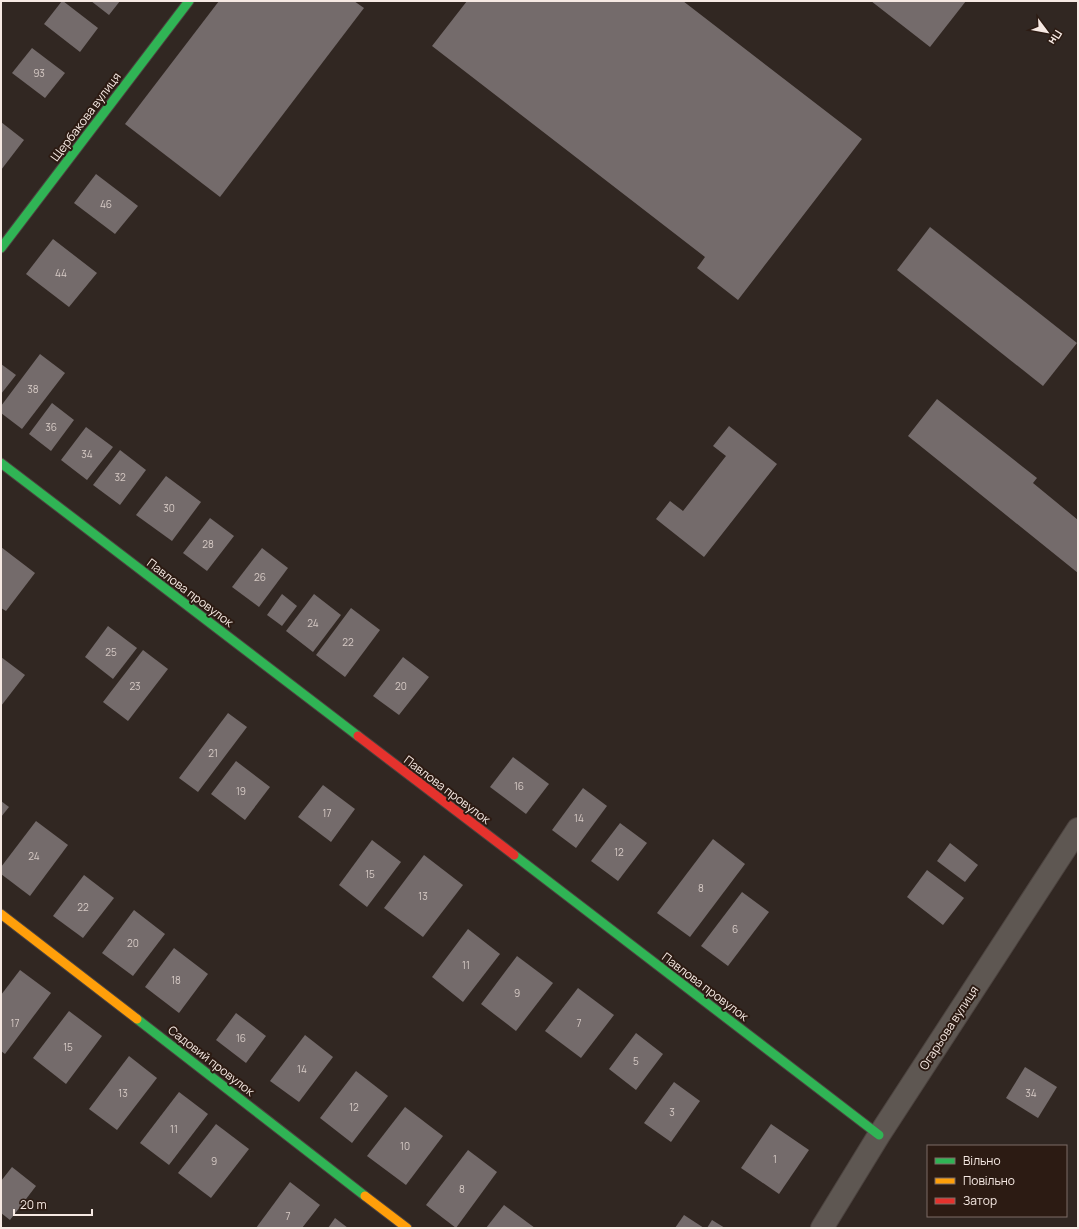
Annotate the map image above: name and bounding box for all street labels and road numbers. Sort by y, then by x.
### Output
street label: Щербакова вулиця [46,69,125,165]
street label: Павлова провулок [144,554,238,631]
street label: Павлова провулок [401,751,495,828]
street label: Павлова провулок [659,948,753,1025]
street label: Огарьова вулиця [915,982,982,1073]
street label: Садовий провулок [164,1021,259,1100]

